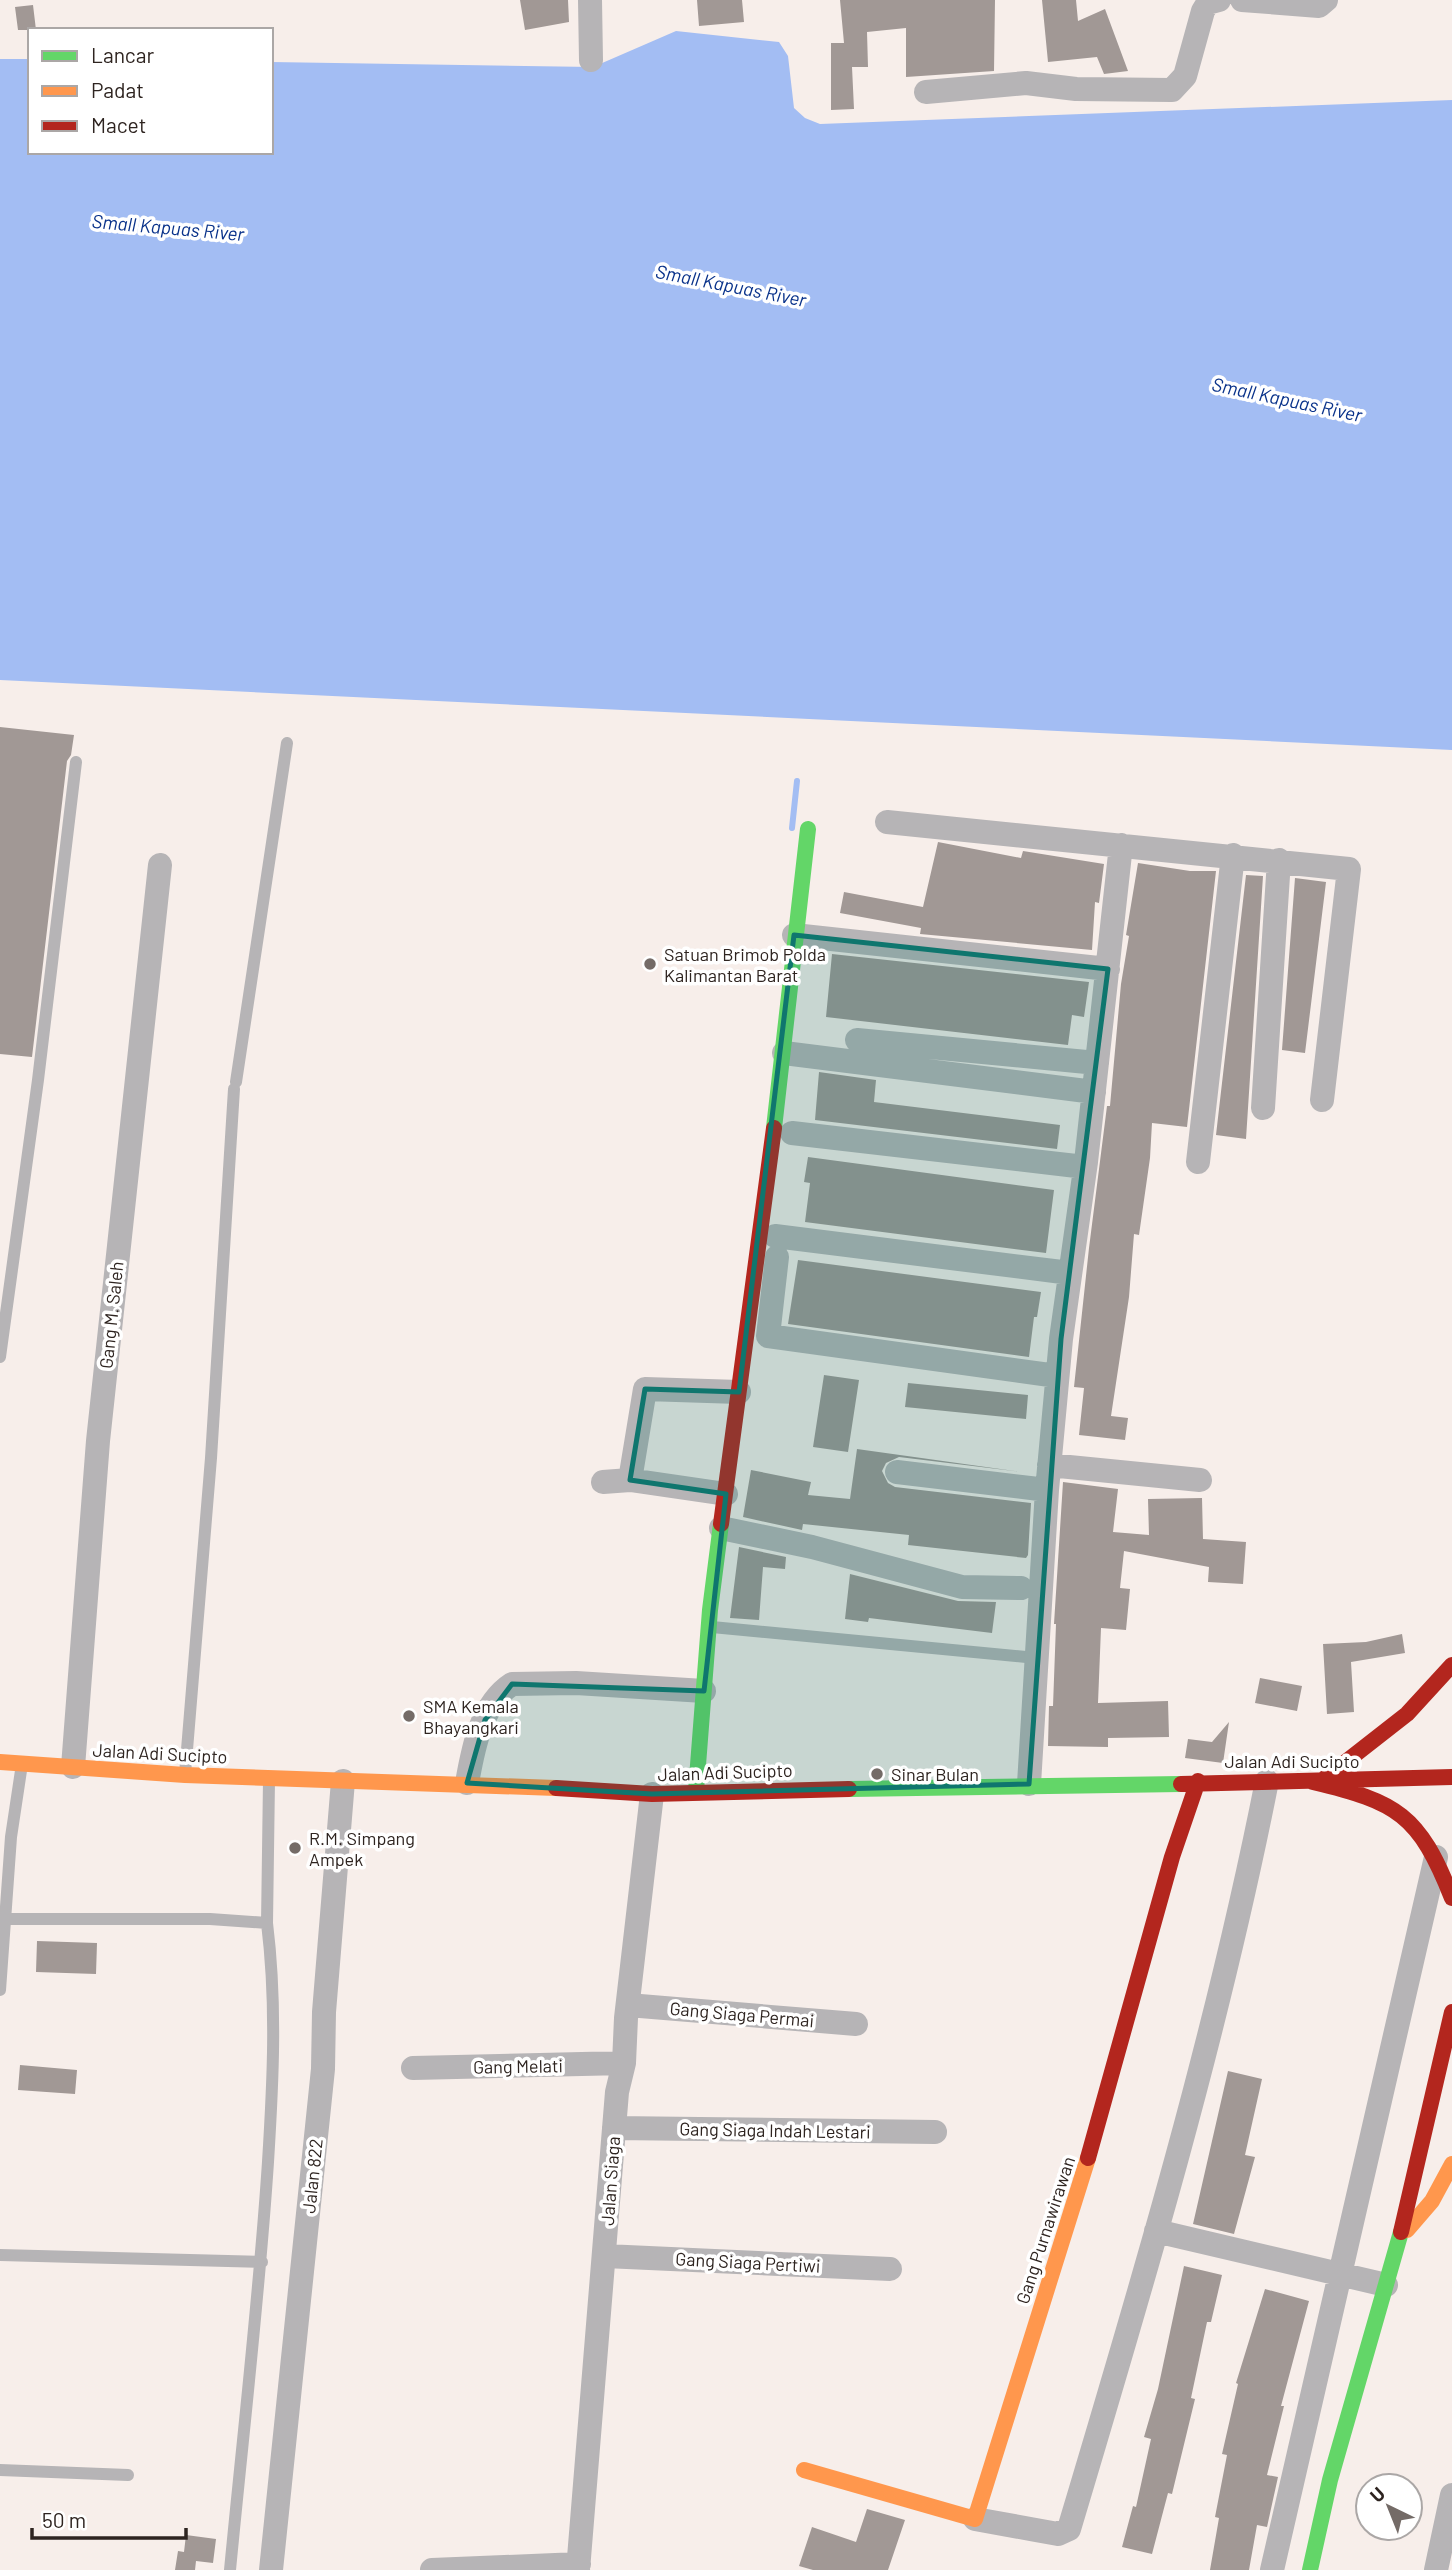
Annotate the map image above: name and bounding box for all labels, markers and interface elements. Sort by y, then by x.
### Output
legend [28,28,273,154]
text: Lancar [91,42,154,67]
text: Padat [91,77,144,102]
text: Macet [91,112,146,137]
water label: Small Kapuas River [91,209,246,245]
water label: Small Kapuas River [654,259,810,311]
water label: Small Kapuas River [1210,372,1365,426]
place label: Satuan Brimob Polda Kalimantan Barat [664,943,826,986]
marker: Satuan Brimob Polda Kalimantan Barat [642,956,658,972]
street label: Gang M. Saleh [94,1260,128,1370]
place label: SMA Kemala Bhayangkari [423,1695,519,1738]
marker: SMA Kemala Bhayangkari [401,1708,417,1724]
street label: Jalan Adi Sucipto [92,1738,228,1768]
street label: Jalan Adi Sucipto [1224,1750,1360,1772]
street label: Jalan Adi Sucipto [657,1759,793,1785]
place label: Sinar Bulan [891,1763,979,1785]
marker: Sinar Bulan [869,1766,885,1782]
place label: R.M. Simpang Ampek [309,1827,415,1870]
marker: R.M. Simpang Ampek [287,1840,303,1856]
street label: Gang Siaga Permai [669,1997,815,2031]
street label: Gang Melati [473,2054,563,2078]
street label: Gang Siaga Indah Lestari [679,2117,871,2143]
street label: Jalan Siaga [596,2136,624,2226]
street label: Jalan 822 [297,2138,327,2214]
street label: Gang Purnawirawan [1011,2154,1079,2306]
street label: Gang Siaga Pertiwi [675,2247,821,2277]
north arrow [1354,2472,1424,2542]
text: U [1365,2482,1389,2507]
scale bar [32,2496,186,2540]
text: 50 m [42,2507,86,2532]

